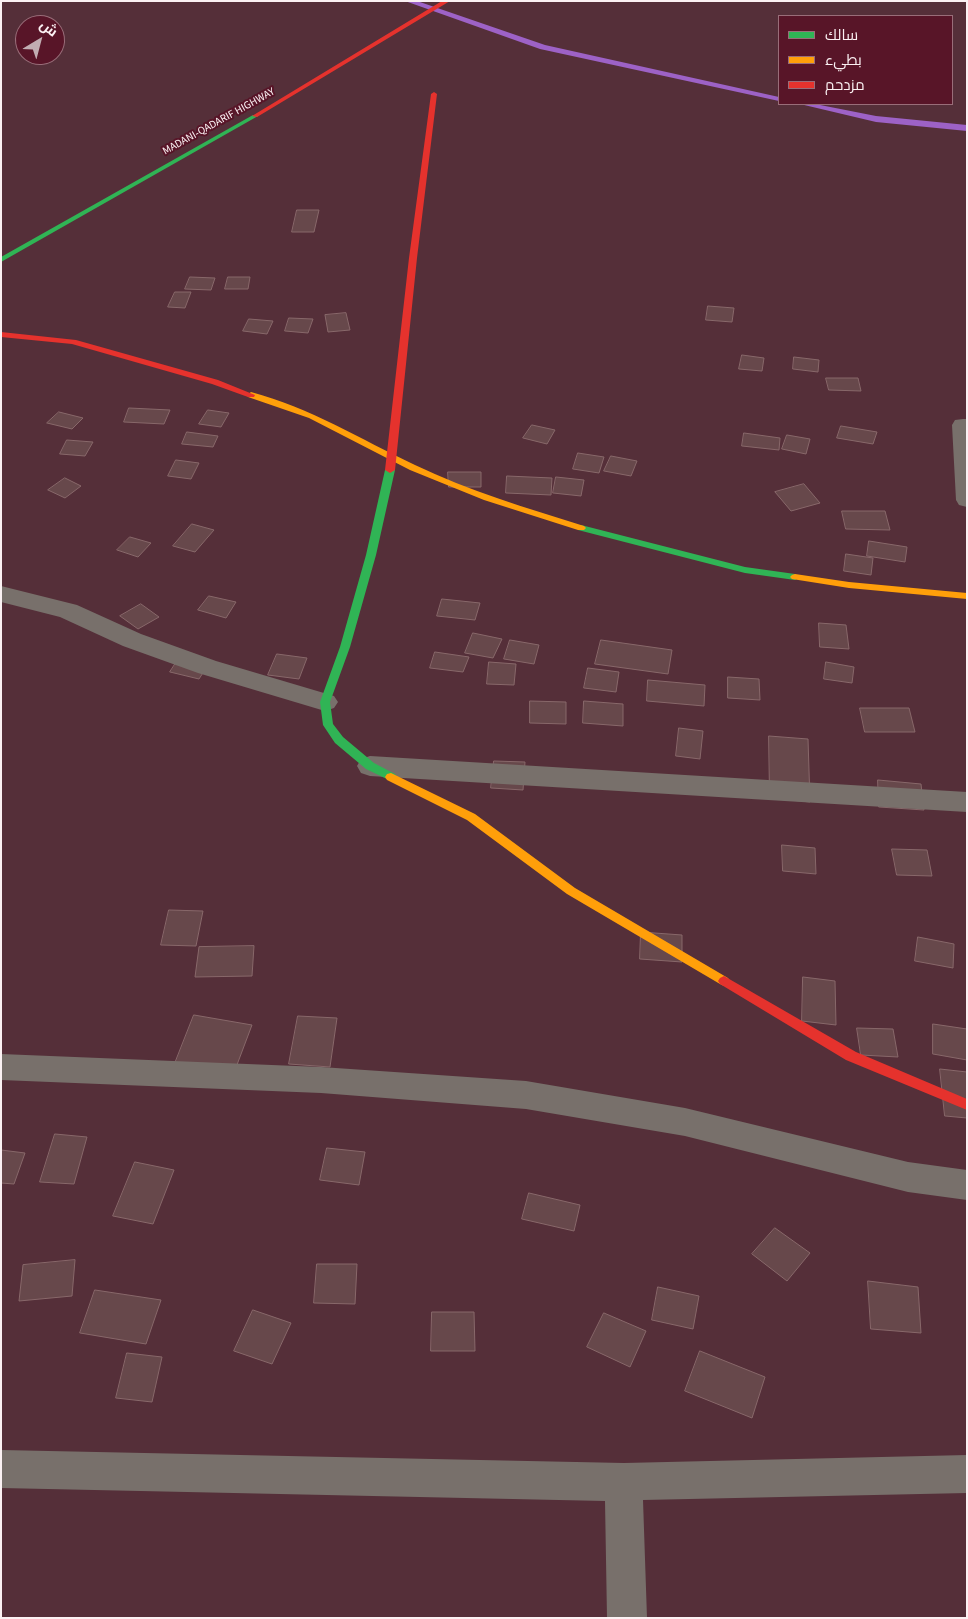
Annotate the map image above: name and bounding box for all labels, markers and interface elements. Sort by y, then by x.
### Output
north arrow [15,15,65,65]
text: ش [35,15,62,42]
legend [778,15,953,105]
text: سالك [825,25,858,46]
text: بطيء [825,50,862,71]
text: مزدحم [825,75,865,96]
street label: MADANI-QADARIF HIGHWAY [161,86,277,158]

